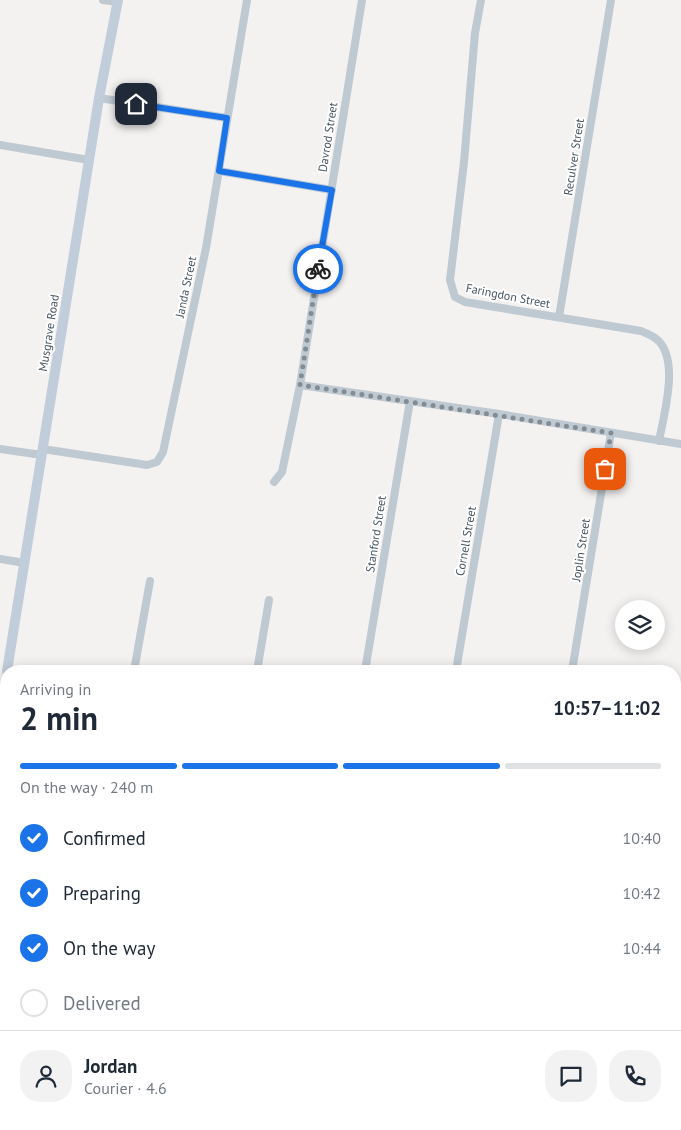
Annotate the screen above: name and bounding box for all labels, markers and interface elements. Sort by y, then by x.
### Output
pin [115,83,157,125]
icon: home [122,90,150,118]
street label: Davrod Street [315,101,340,173]
street label: Reculver Street [560,117,587,196]
courier [293,244,343,294]
street label: Janda Street [171,255,199,320]
icon: bike [304,255,332,283]
street label: Faringdon Street [465,280,552,311]
street label: Musgrave Road [35,293,62,373]
pin [584,448,626,490]
icon: bag [591,455,619,483]
street label: Stanford Street [362,494,389,573]
street label: Cornell Street [452,505,479,577]
street label: Joplin Street [568,517,593,583]
map controls [615,600,665,650]
button: layers [615,600,665,650]
text: Arriving in [20,679,91,699]
text: 10:57–11:02 [553,696,661,720]
text: 2 min [20,697,98,739]
text: On the way · 240 m [20,777,153,797]
icon: check [20,824,48,852]
text: Confirmed [63,826,146,850]
text: 10:40 [623,828,661,848]
icon: check [20,879,48,907]
text: Preparing [63,881,141,905]
text: 10:42 [623,883,661,903]
icon: check [20,934,48,962]
text: On the way [63,936,155,960]
text: 10:44 [623,938,661,958]
text: Delivered [63,991,141,1015]
button: person [20,1050,72,1102]
button: chat [545,1050,597,1102]
button: phone [609,1050,661,1102]
text: Jordan [84,1054,137,1078]
text: Courier · 4.6 [84,1078,167,1098]

